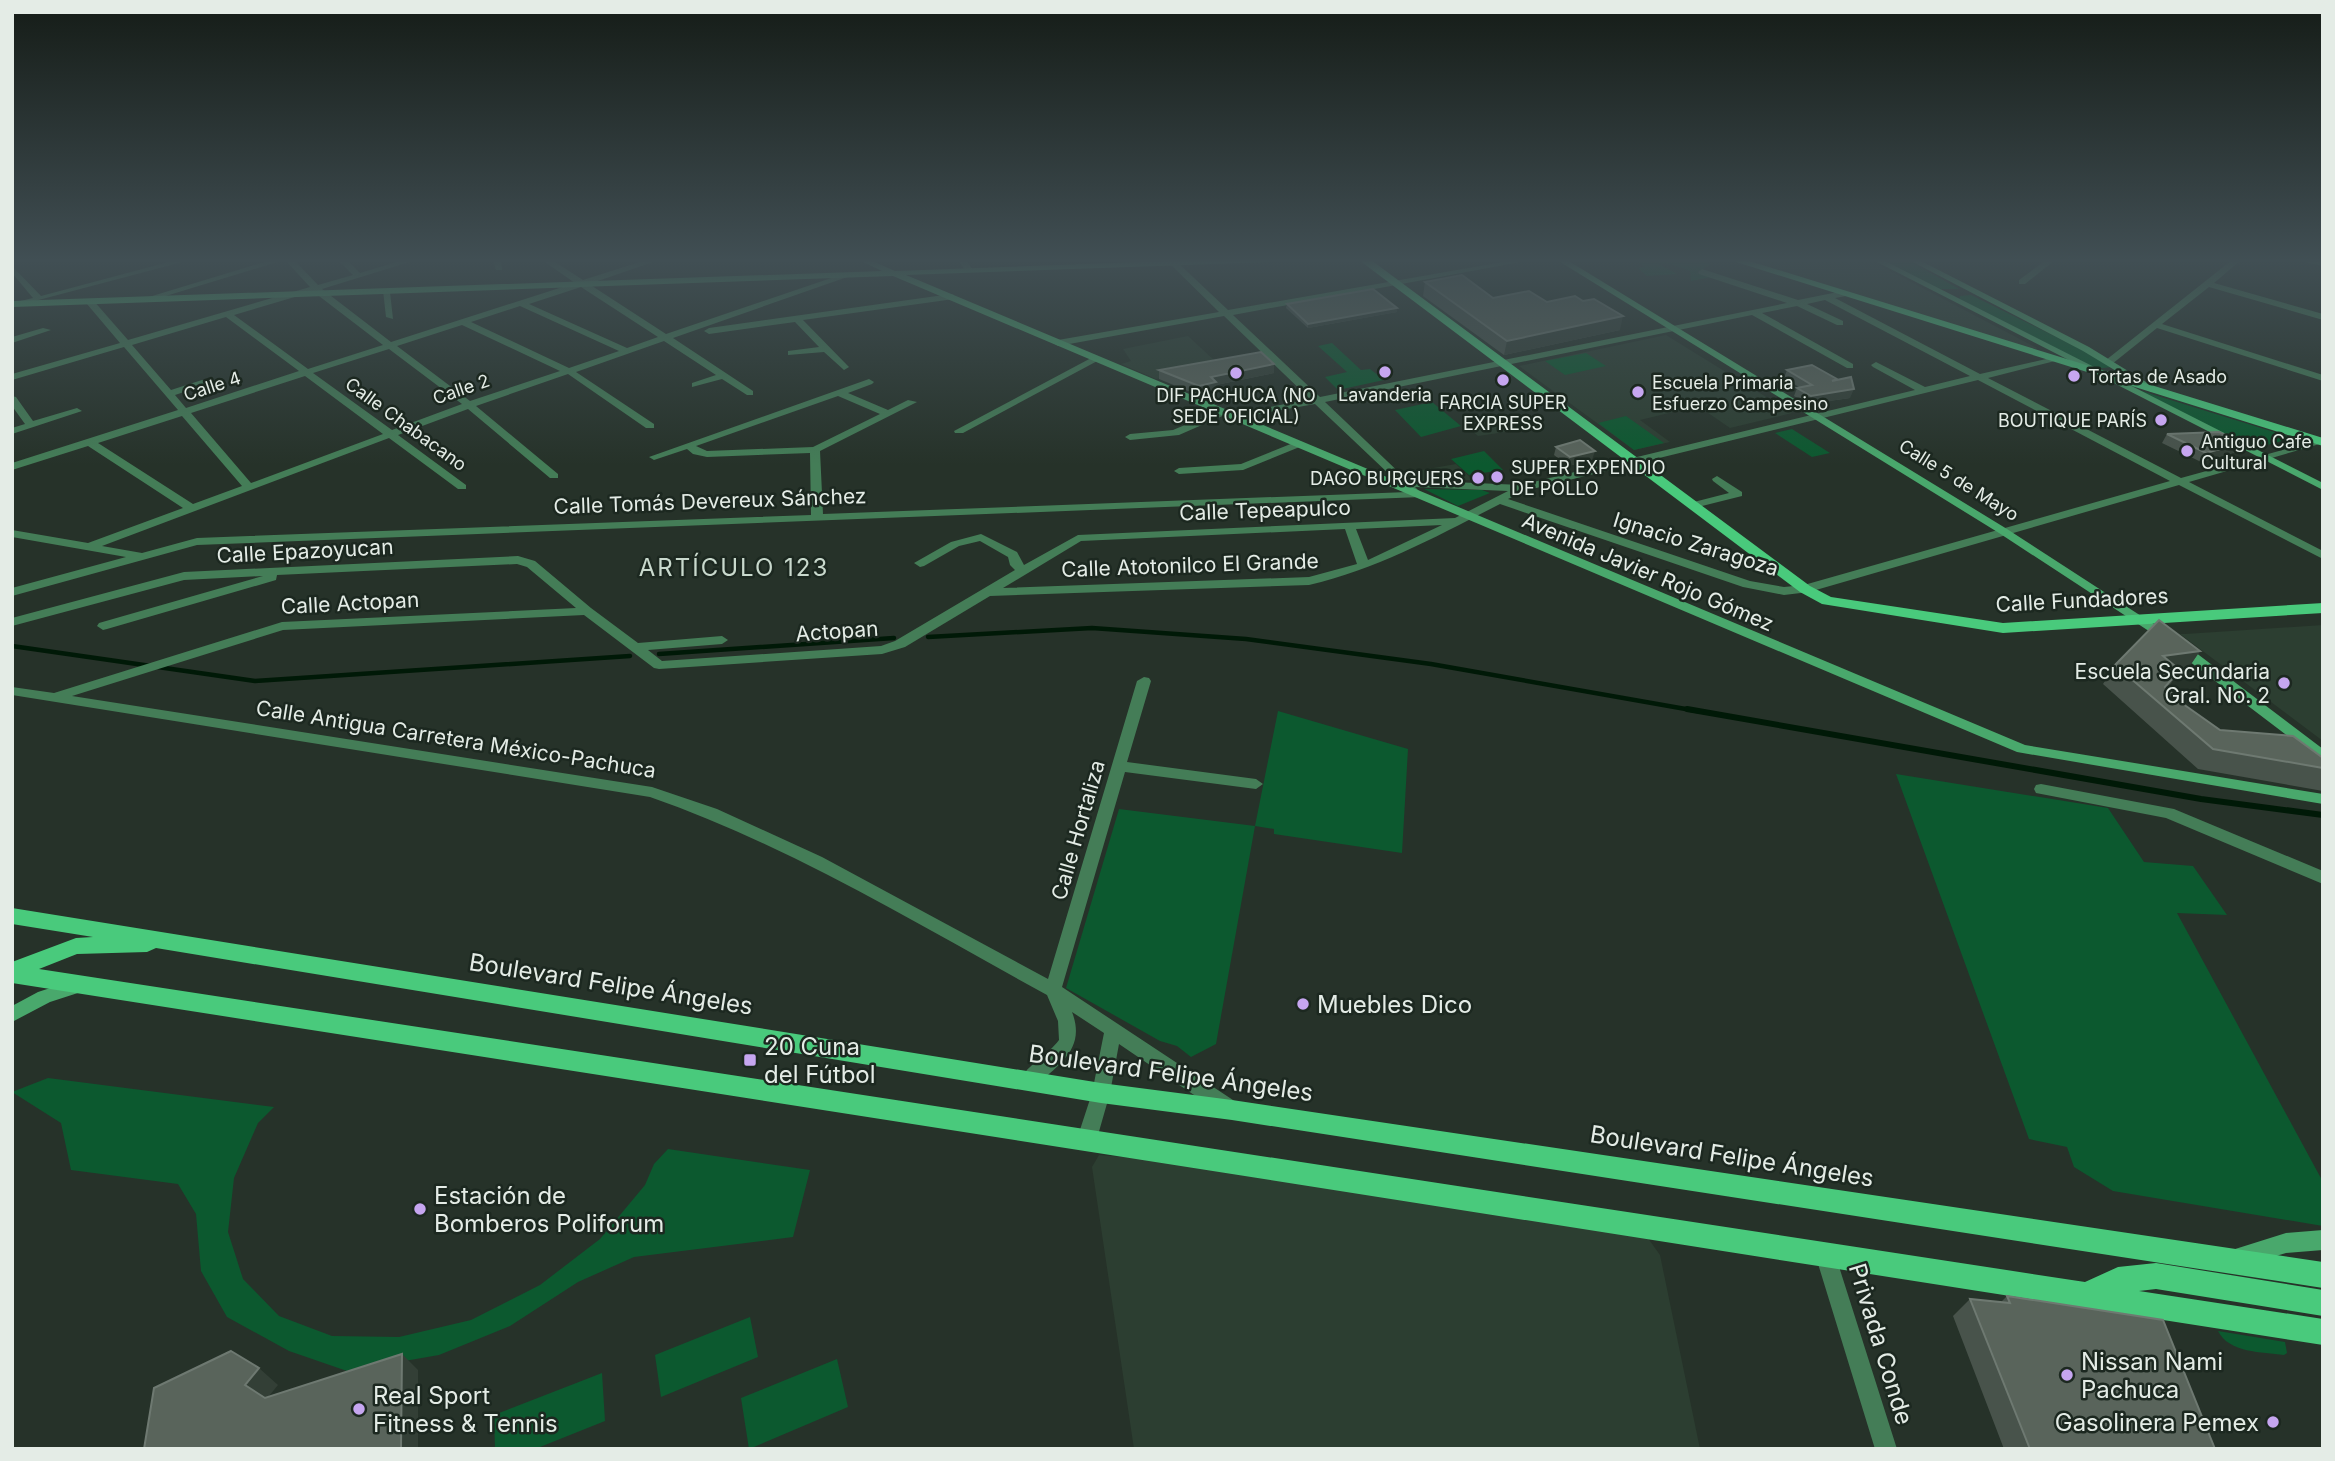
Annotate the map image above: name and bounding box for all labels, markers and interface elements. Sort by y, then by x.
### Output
marker: Lavanderia [1377,364,1393,380]
marker: DIF PACHUCA (NO SEDE OFICIAL) [1228,365,1244,381]
place label: Tortas de Asado [2088,366,2227,387]
street label: Calle 4 [181,367,243,405]
marker: Tortas de Asado [2066,368,2082,384]
street label: Calle 2 [430,370,492,408]
marker: FARCIA SUPER EXPRESS [1495,372,1511,388]
place label: Escuela Primaria Esfuerzo Campesino [1652,372,1828,414]
street label: Calle Chabacano [341,373,471,475]
place label: Lavanderia [1338,384,1432,405]
marker: Escuela Primaria Esfuerzo Campesino [1630,384,1646,400]
place label: DIF PACHUCA (NO SEDE OFICIAL) [1156,385,1316,427]
place label: FARCIA SUPER EXPRESS [1439,392,1567,434]
place label: BOUTIQUE PARÍS [1998,409,2147,431]
marker: BOUTIQUE PARÍS [2153,412,2169,428]
place label: Antiguo Cafe Cultural [2201,431,2312,473]
street label: Calle 5 de Mayo [1895,435,2023,525]
marker: Antiguo Cafe Cultural [2179,443,2195,459]
place label: SUPER EXPENDIO DE POLLO [1511,457,1665,499]
place label: DAGO BURGUERS [1310,468,1464,489]
marker: SUPER EXPENDIO DE POLLO [1489,469,1505,485]
marker: DAGO BURGUERS [1470,470,1486,486]
street label: Calle Tomás Devereux Sánchez [553,483,867,519]
street label: Calle Tepeapulco [1179,495,1351,525]
street label: Ignacio Zaragoza [1610,507,1782,581]
street label: Avenida Javier Rojo Gómez [1519,508,1777,636]
street label: Calle Epazoyucan [216,534,394,568]
street label: Calle Atotonilco El Grande [1061,548,1319,582]
district label: ARTÍCULO 123 [639,552,829,582]
street label: Calle Fundadores [1995,583,2169,617]
street label: Calle Actopan [280,587,420,619]
street label: Actopan [795,616,879,646]
place label: Escuela Secundaria Gral. No. 2 [2075,659,2270,708]
marker: Escuela Secundaria Gral. No. 2 [2276,675,2292,691]
street label: Calle Antigua Carretera México-Pachuca [254,695,658,783]
street label: Calle Hortaliza [1046,757,1110,903]
street label: Boulevard Felipe Ángeles [467,946,755,1021]
place label: Muebles Dico [1317,990,1472,1019]
marker: Muebles Dico [1295,996,1311,1012]
place label: 20 Cuna del Fútbol [764,1032,876,1089]
street label: Boulevard Felipe Ángeles [1027,1038,1315,1107]
marker: 20 Cuna del Fútbol [742,1052,758,1068]
street label: Boulevard Felipe Ángeles [1588,1118,1876,1193]
place label: Estación de Bomberos Poliforum [434,1181,664,1238]
marker: Estación de Bomberos Poliforum [412,1201,428,1217]
street label: Privada Conde [1843,1260,1919,1428]
place label: Nissan Nami Pachuca [2081,1347,2223,1404]
marker: Nissan Nami Pachuca [2059,1367,2075,1383]
place label: Real Sport Fitness & Tennis [373,1381,558,1438]
marker: Real Sport Fitness & Tennis [351,1401,367,1417]
place label: Gasolinera Pemex [2055,1408,2259,1437]
marker: Gasolinera Pemex [2265,1414,2281,1430]

